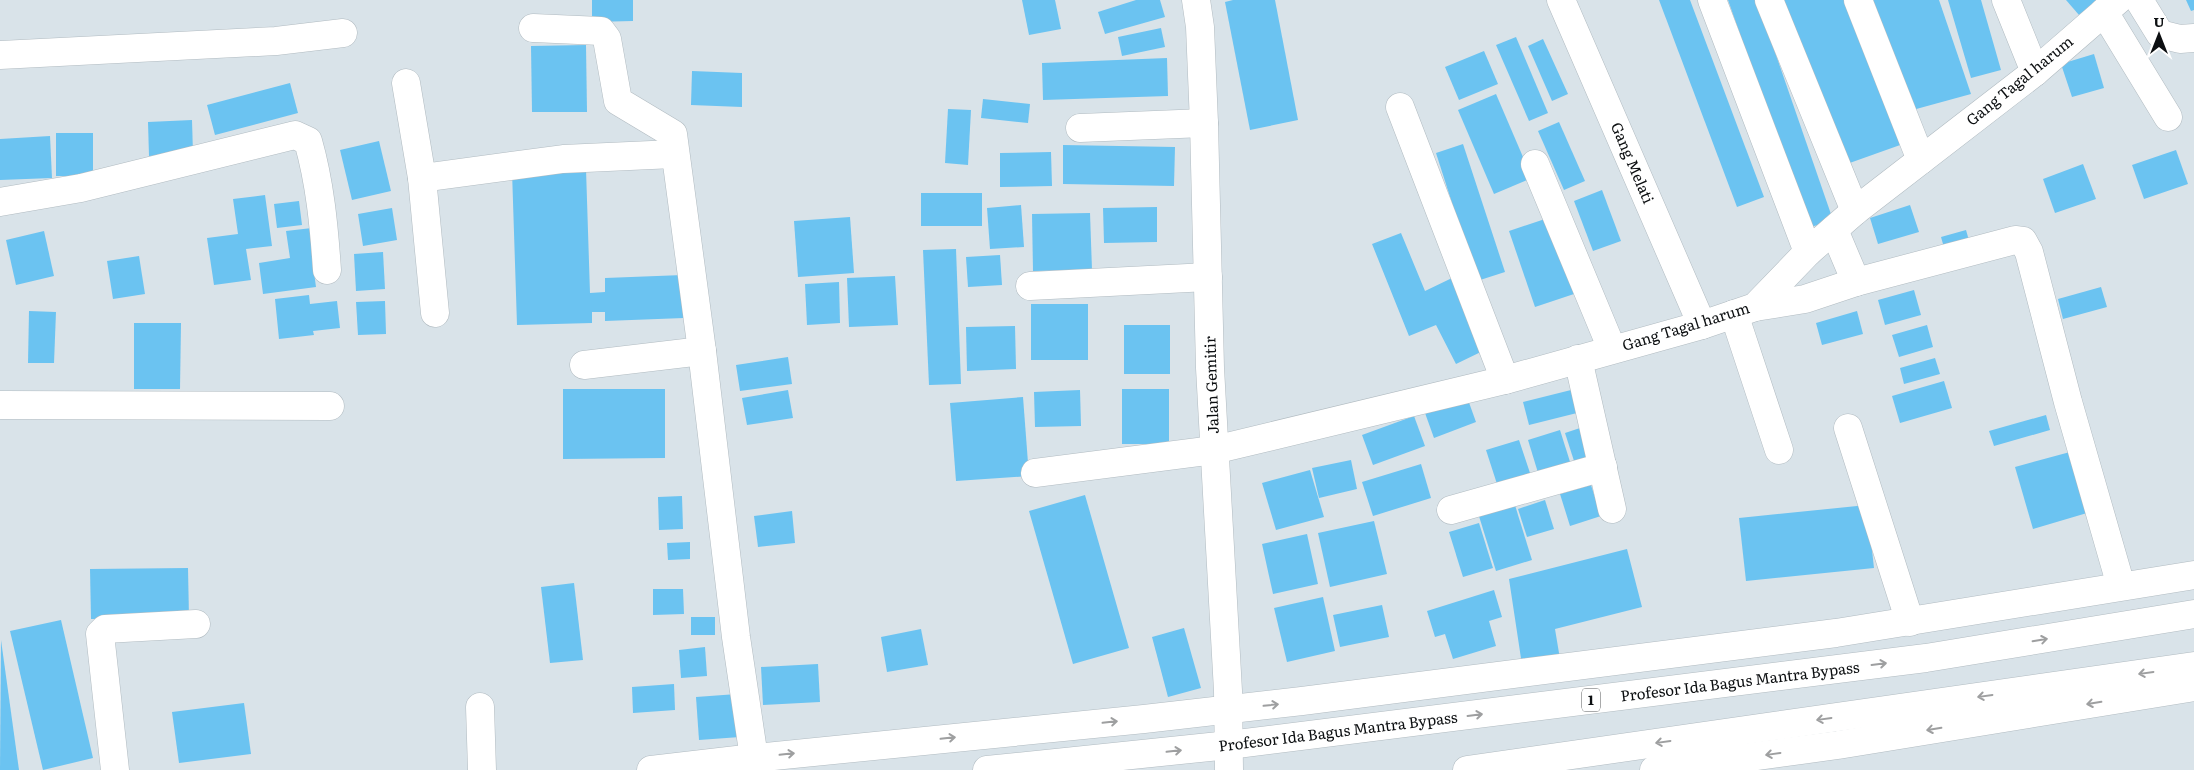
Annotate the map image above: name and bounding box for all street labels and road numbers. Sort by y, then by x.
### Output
street label: Gang Tagal harum [1961,29,2078,130]
street label: Gang Melati [1606,118,1661,207]
street label: Gang Tagal harum [1619,295,1752,356]
street label: Jalan Gemitir [1197,336,1224,434]
street label: Profesor Ida Bagus Mantra Bypass [1619,654,1861,707]
road number: 1 [1582,688,1600,712]
street label: Profesor Ida Bagus Mantra Bypass [1217,704,1459,757]

